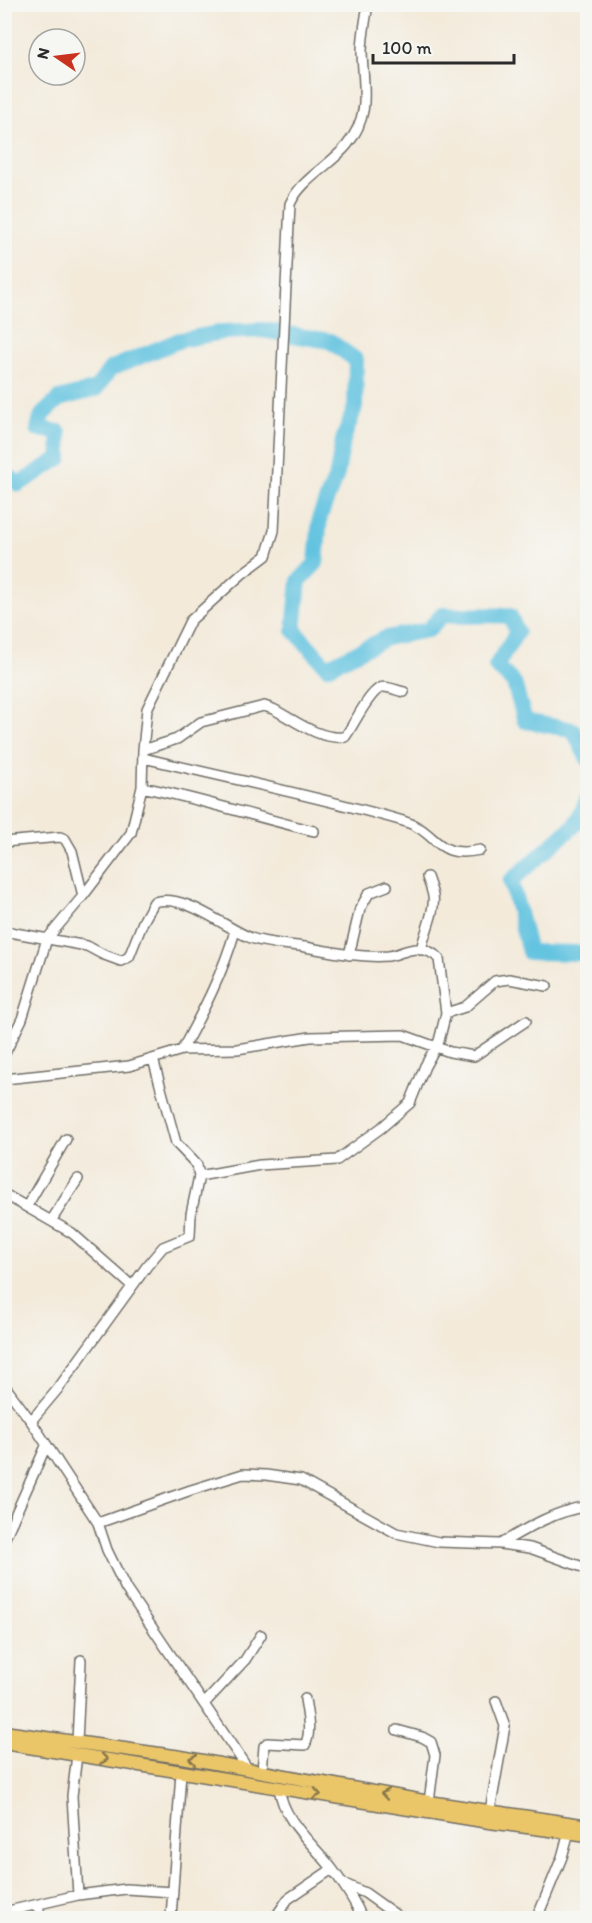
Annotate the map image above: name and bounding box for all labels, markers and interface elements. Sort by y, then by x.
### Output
north arrow [27,27,87,87]
scale bar [373,27,514,65]
text: 100 m [382,37,432,59]
text: N [32,46,53,61]
one-way arrow [99,1753,108,1765]
one-way arrow [188,1754,197,1766]
one-way arrow [312,1787,322,1800]
one-way arrow [380,1788,390,1801]

